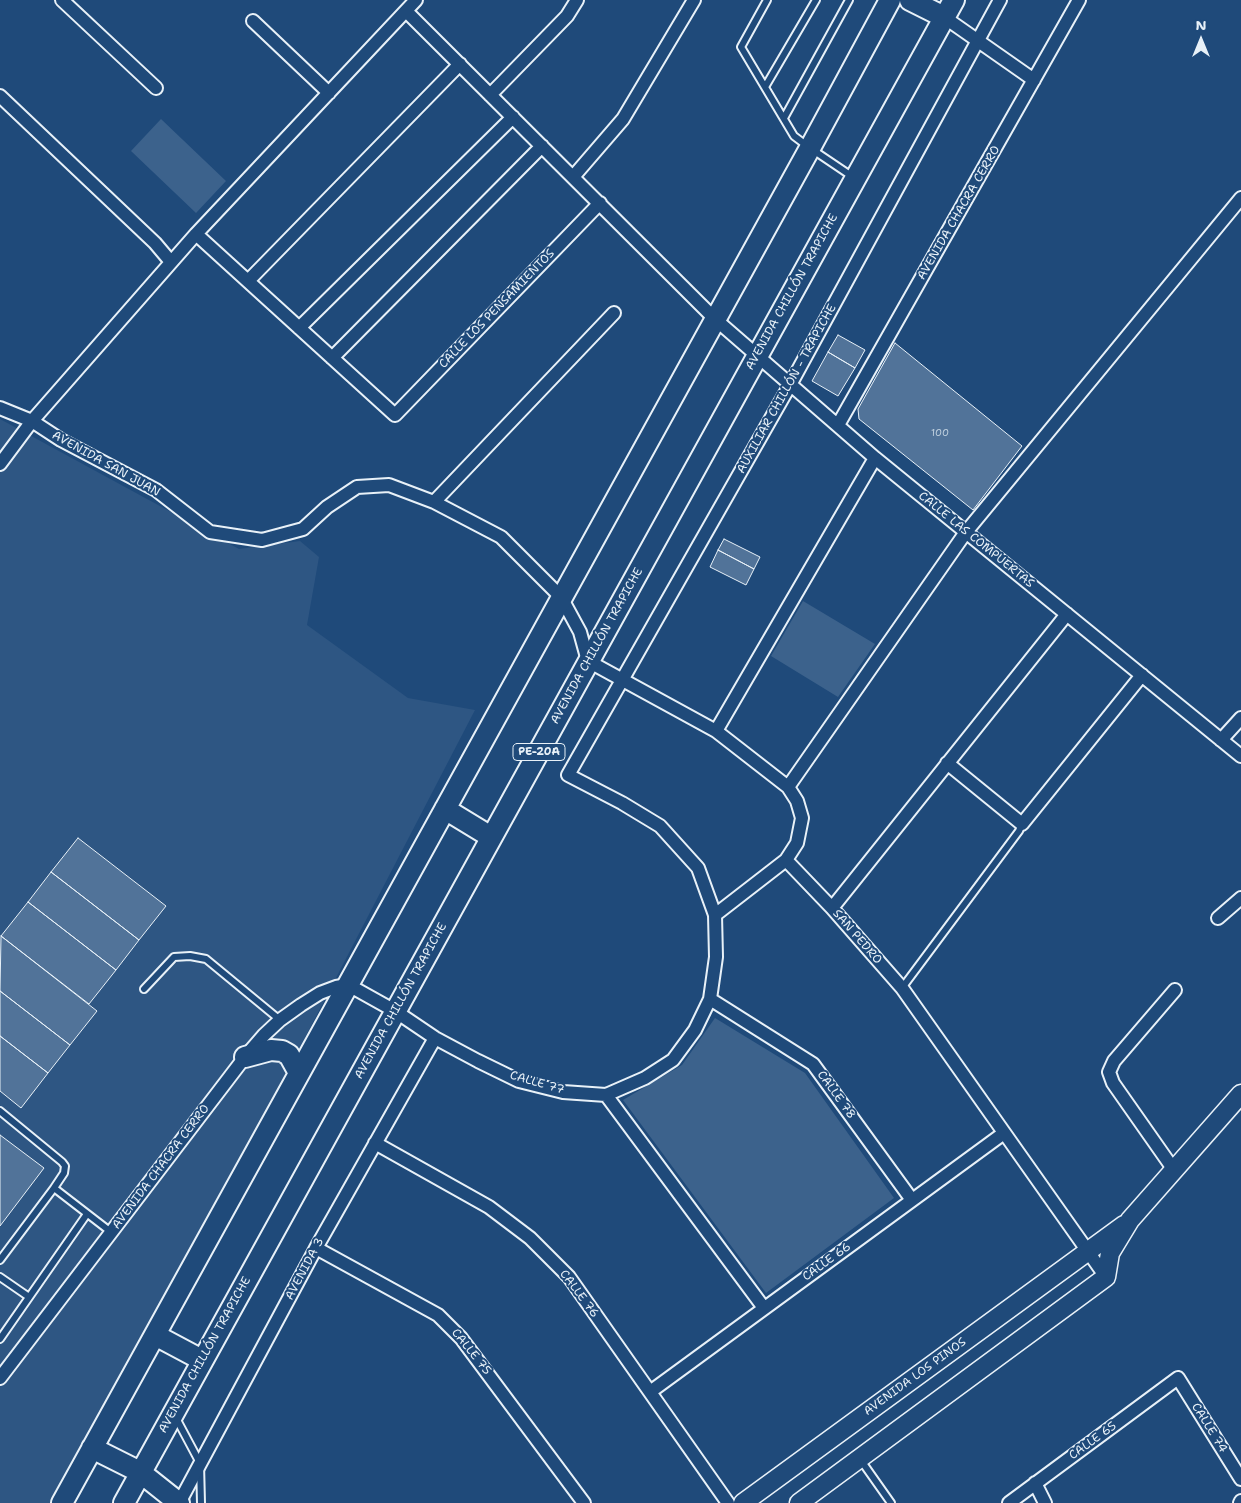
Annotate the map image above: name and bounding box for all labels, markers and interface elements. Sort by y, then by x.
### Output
north arrow [1176,15,1226,65]
text: N [1195,16,1207,34]
street label: AVENIDA CHACRA CERRO [915,143,1003,283]
street label: AVENIDA CHILLÓN TRAPICHE [743,211,841,373]
street label: CALLE LOS PENSAMIENTOS [436,246,558,372]
street label: AUXILIAR CHILLÓN - TRAPICHE [734,302,840,476]
house number: 100 [931,427,949,439]
street label: AVENIDA SAN JUAN [49,428,163,500]
street label: CALLE LAS COMPUERTAS [915,489,1037,591]
street label: AVENIDA CHILLÓN TRAPICHE [548,565,646,727]
road number: PE-20A [513,744,565,760]
street label: SAN PEDRO [829,907,885,967]
street label: AVENIDA CHILLÓN TRAPICHE [352,920,450,1082]
street label: CALLE 77 [508,1068,566,1098]
street label: CALLE 78 [814,1068,858,1122]
street label: AVENIDA CHACRA CERRO [109,1102,213,1232]
street label: AVENIDA 3 [283,1235,327,1303]
street label: CALLE 66 [800,1240,854,1284]
street label: CALLE 76 [556,1267,602,1321]
street label: AVENIDA CHILLÓN TRAPICHE [156,1274,254,1436]
street label: CALLE 75 [448,1326,494,1378]
street label: AVENIDA LOS PINOS [861,1335,969,1419]
street label: CALLE 74 [1188,1400,1230,1456]
street label: CALLE 65 [1067,1419,1119,1463]

